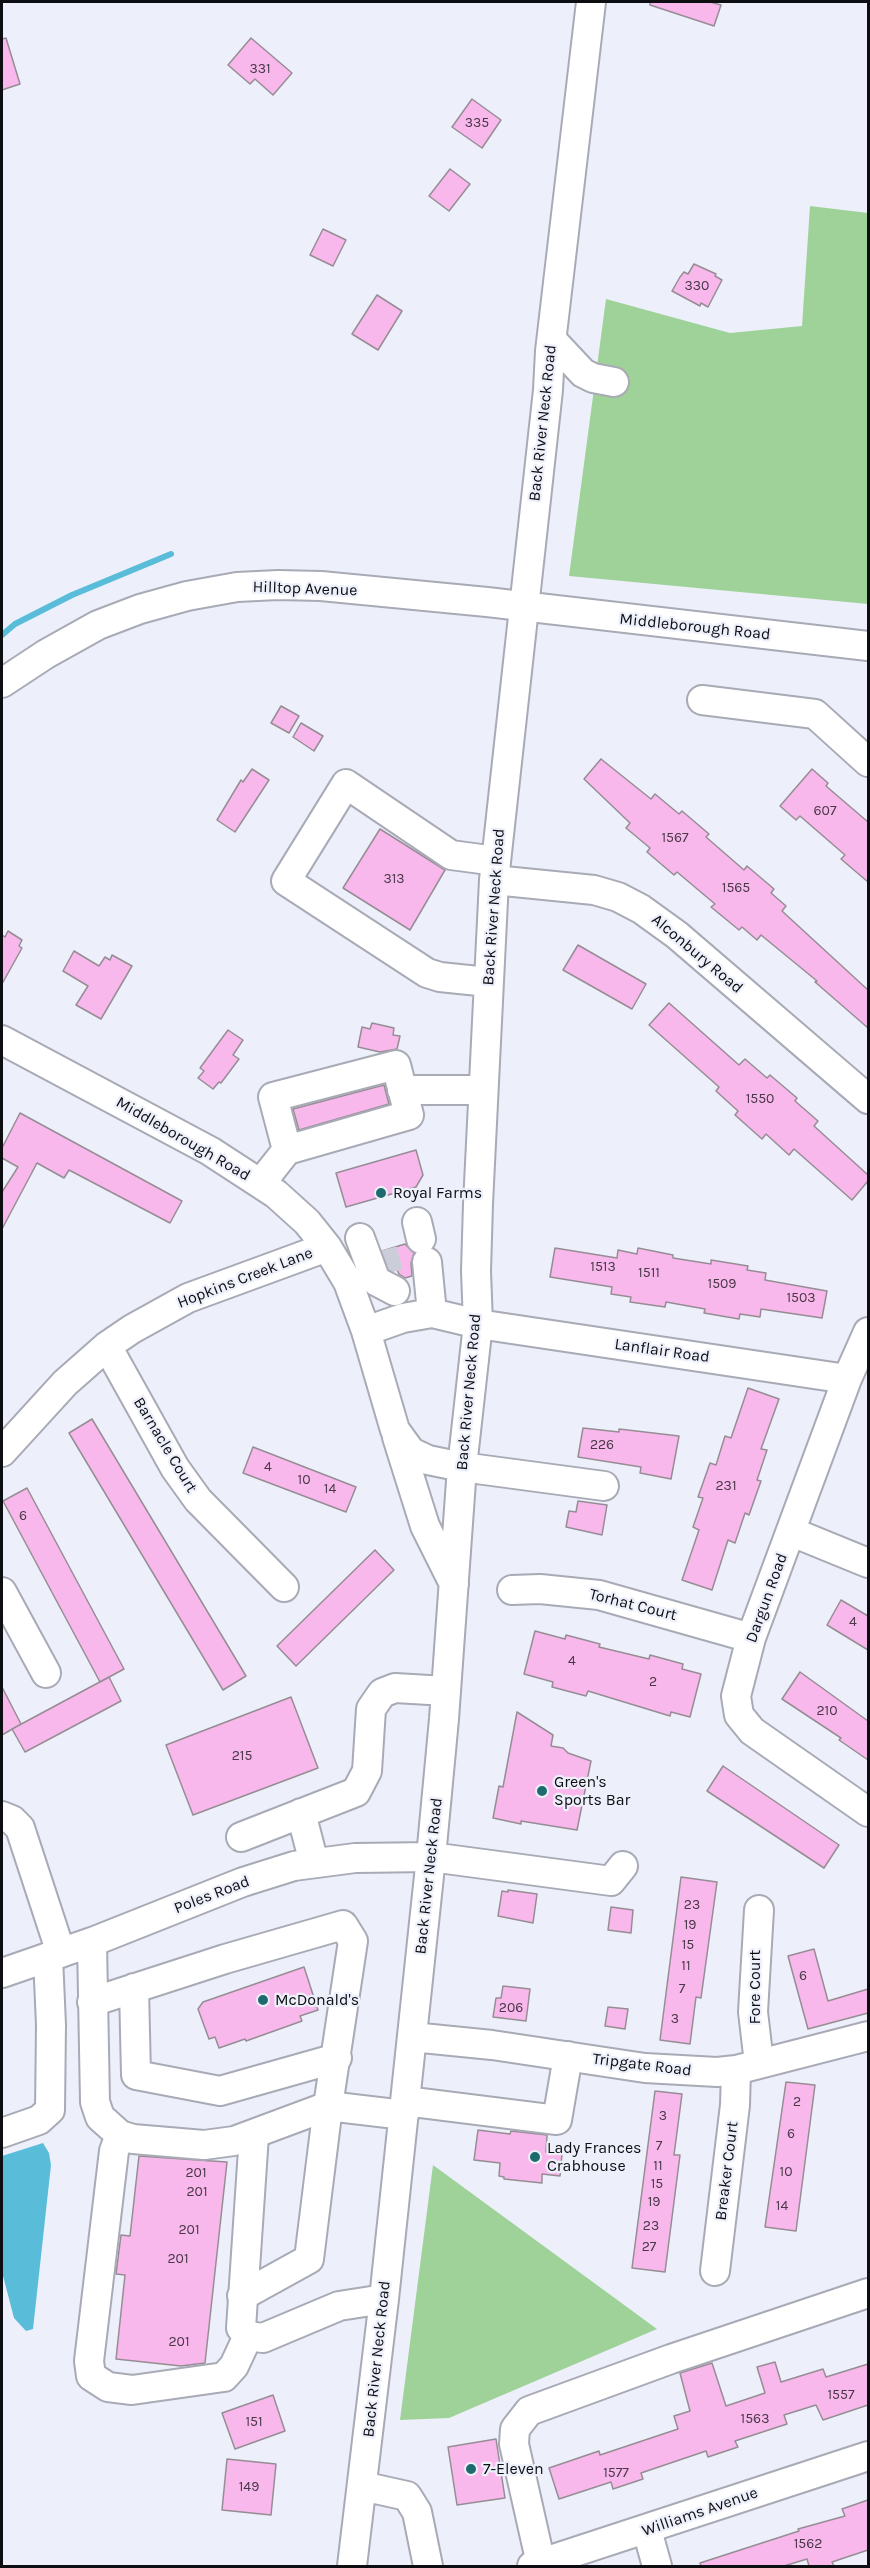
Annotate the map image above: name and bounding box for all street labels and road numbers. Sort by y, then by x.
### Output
street label: Back River Neck Road [525,344,561,502]
street label: Hilltop Avenue [252,578,358,600]
street label: Middleborough Road [619,610,771,644]
street label: Back River Neck Road [479,828,509,986]
street label: Alconbury Road [647,910,747,998]
street label: Middleborough Road [112,1093,254,1185]
street label: Hopkins Creek Lane [175,1243,315,1313]
street label: Back River Neck Road [453,1313,485,1471]
street label: Lanflair Road [613,1335,711,1367]
street label: Barnacle Court [129,1394,201,1496]
street label: Dargun Road [742,1551,792,1645]
street label: Torhat Court [587,1585,679,1625]
street label: Back River Neck Road [411,1797,447,1955]
street label: Poles Road [172,1872,252,1918]
street label: Fore Court [745,1950,765,2024]
street label: Tripgate Road [591,2049,693,2081]
street label: Breaker Court [711,2120,743,2222]
street label: Back River Neck Road [359,2280,395,2438]
street label: Williams Avenue [639,2483,761,2541]

